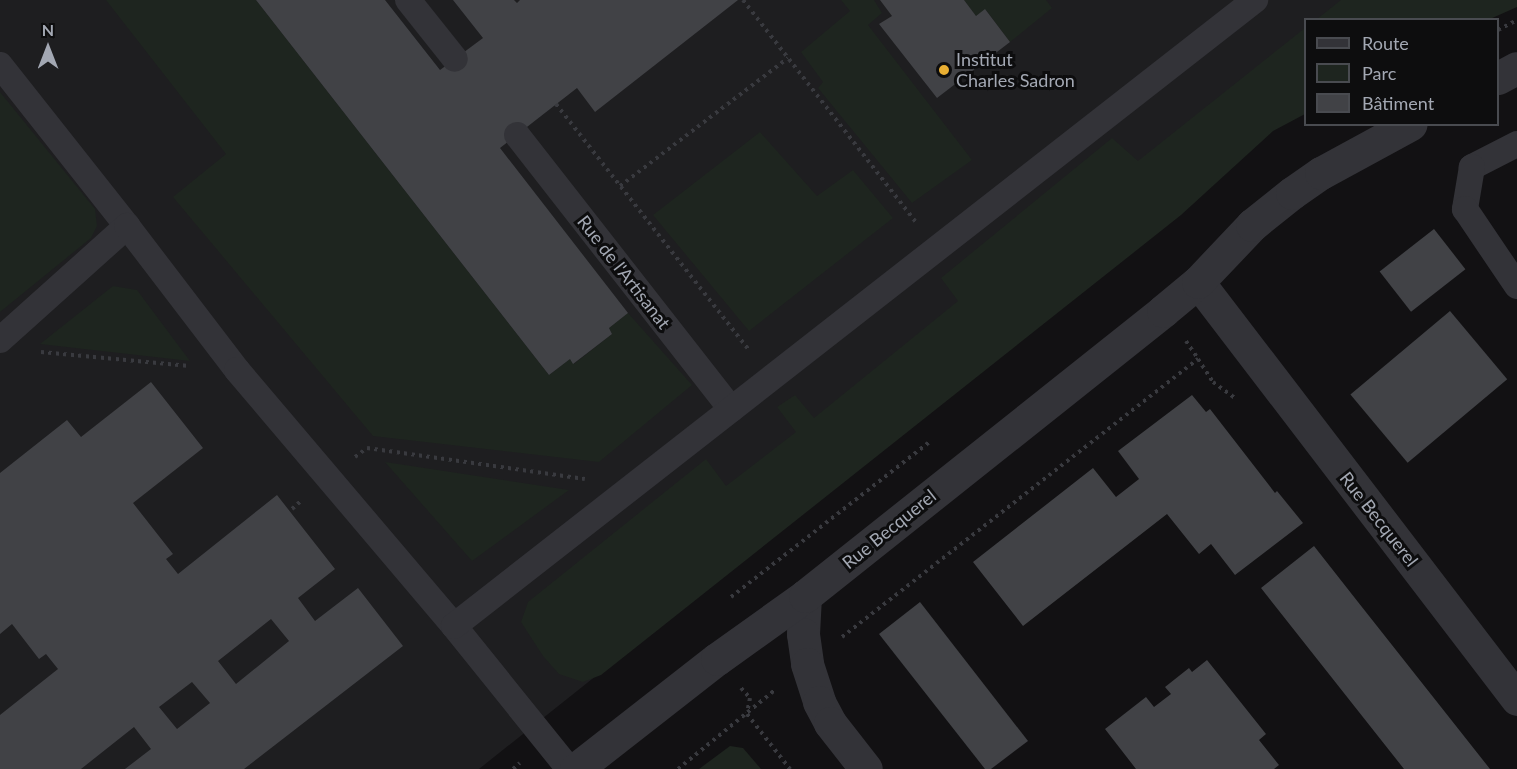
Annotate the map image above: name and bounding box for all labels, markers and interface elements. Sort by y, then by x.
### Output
north arrow [18,18,78,78]
legend [1304,18,1499,126]
text: N [42,20,54,39]
text: Route [1362,32,1409,54]
place label: Institut Charles Sadron [956,49,1075,92]
text: Parc [1362,62,1396,84]
marker: Institut Charles Sadron [937,63,951,77]
text: Bâtiment [1362,92,1434,114]
street label: Rue de l'Artisanat [573,211,675,333]
street label: Rue Becquerel [1335,467,1423,571]
street label: Rue Becquerel [838,485,940,573]

